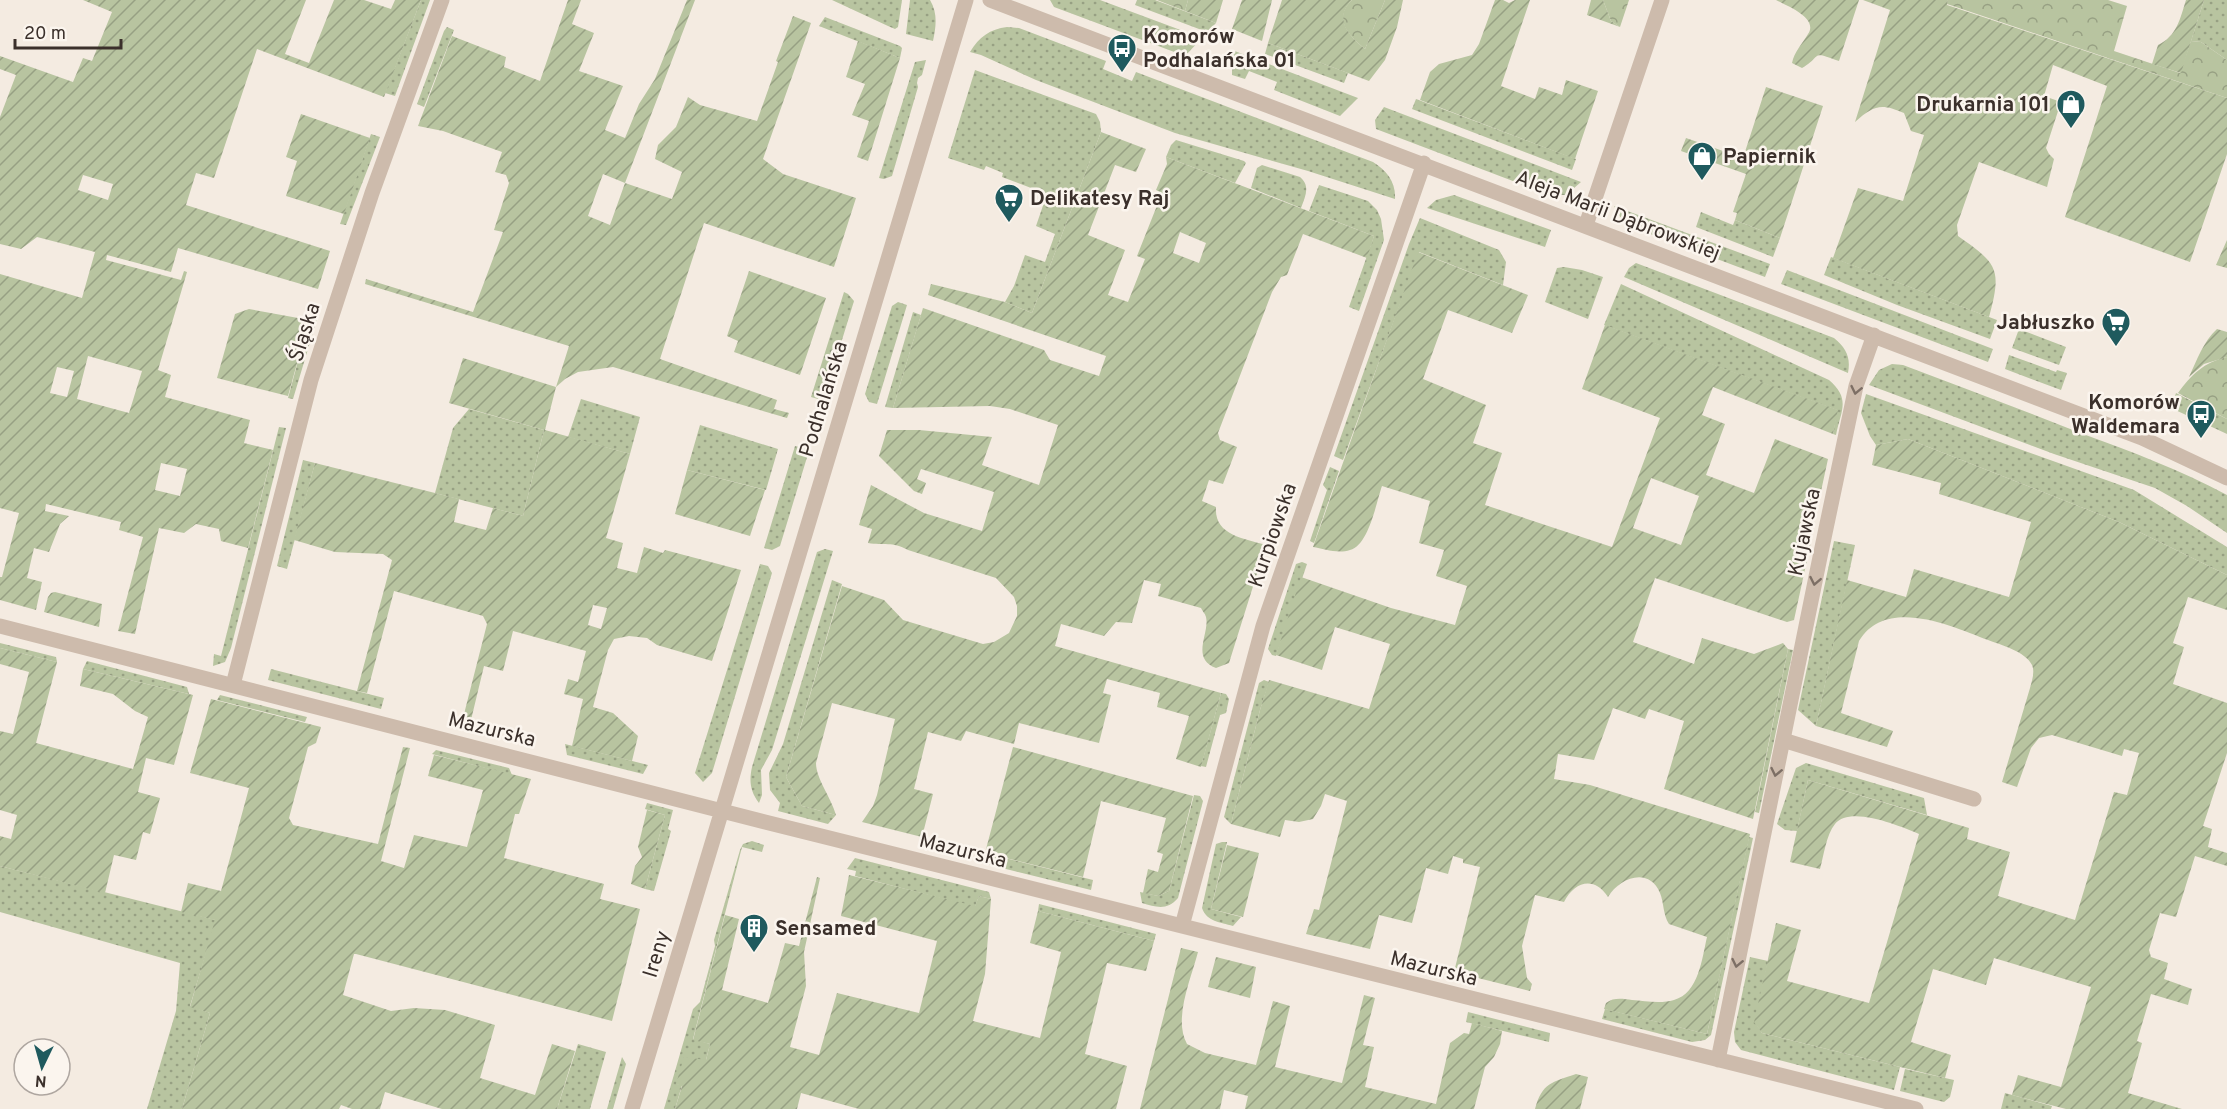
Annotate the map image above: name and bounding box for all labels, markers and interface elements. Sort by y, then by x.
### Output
scale bar [15,12,122,50]
text: 20 m [24,23,66,46]
place label: Komorów Podhalańska 01 [1143,24,1296,75]
bus stop icon: Komorów Podhalańska 01 [1106,32,1138,74]
shop icon: Drukarnia 101 [2055,88,2087,130]
place label: Drukarnia 101 [1916,92,2050,119]
shop icon: Papiernik [1686,140,1718,182]
place label: Papiernik [1723,144,1816,171]
street label: Aleja Marii Dąbrowskiej [1511,165,1724,268]
supermarket icon: Delikatesy Raj [993,182,1025,224]
place label: Delikatesy Raj [1030,186,1169,213]
street label: Śląska [282,299,328,365]
supermarket icon: Jabłuszko [2100,306,2132,348]
place label: Jabłuszko [1996,310,2095,337]
street label: Podhalańska [794,338,855,461]
one-way arrow [1850,385,1863,395]
place label: Komorów Waldemara [2071,390,2180,441]
bus stop icon: Komorów Waldemara [2185,398,2217,440]
street label: Kurpiowska [1243,480,1304,591]
street label: Kujawska [1783,486,1828,579]
one-way arrow [1809,576,1822,586]
street label: Mazurska [445,707,538,754]
one-way arrow [1770,767,1783,777]
street label: Mazurska [916,828,1009,875]
building icon: Sensamed [738,912,770,954]
place label: Sensamed [775,916,876,943]
street label: Ireny [638,928,677,981]
street label: Mazurska [1387,946,1480,993]
one-way arrow [1731,958,1744,968]
north arrow [12,1037,72,1097]
text: N [34,1069,47,1090]

